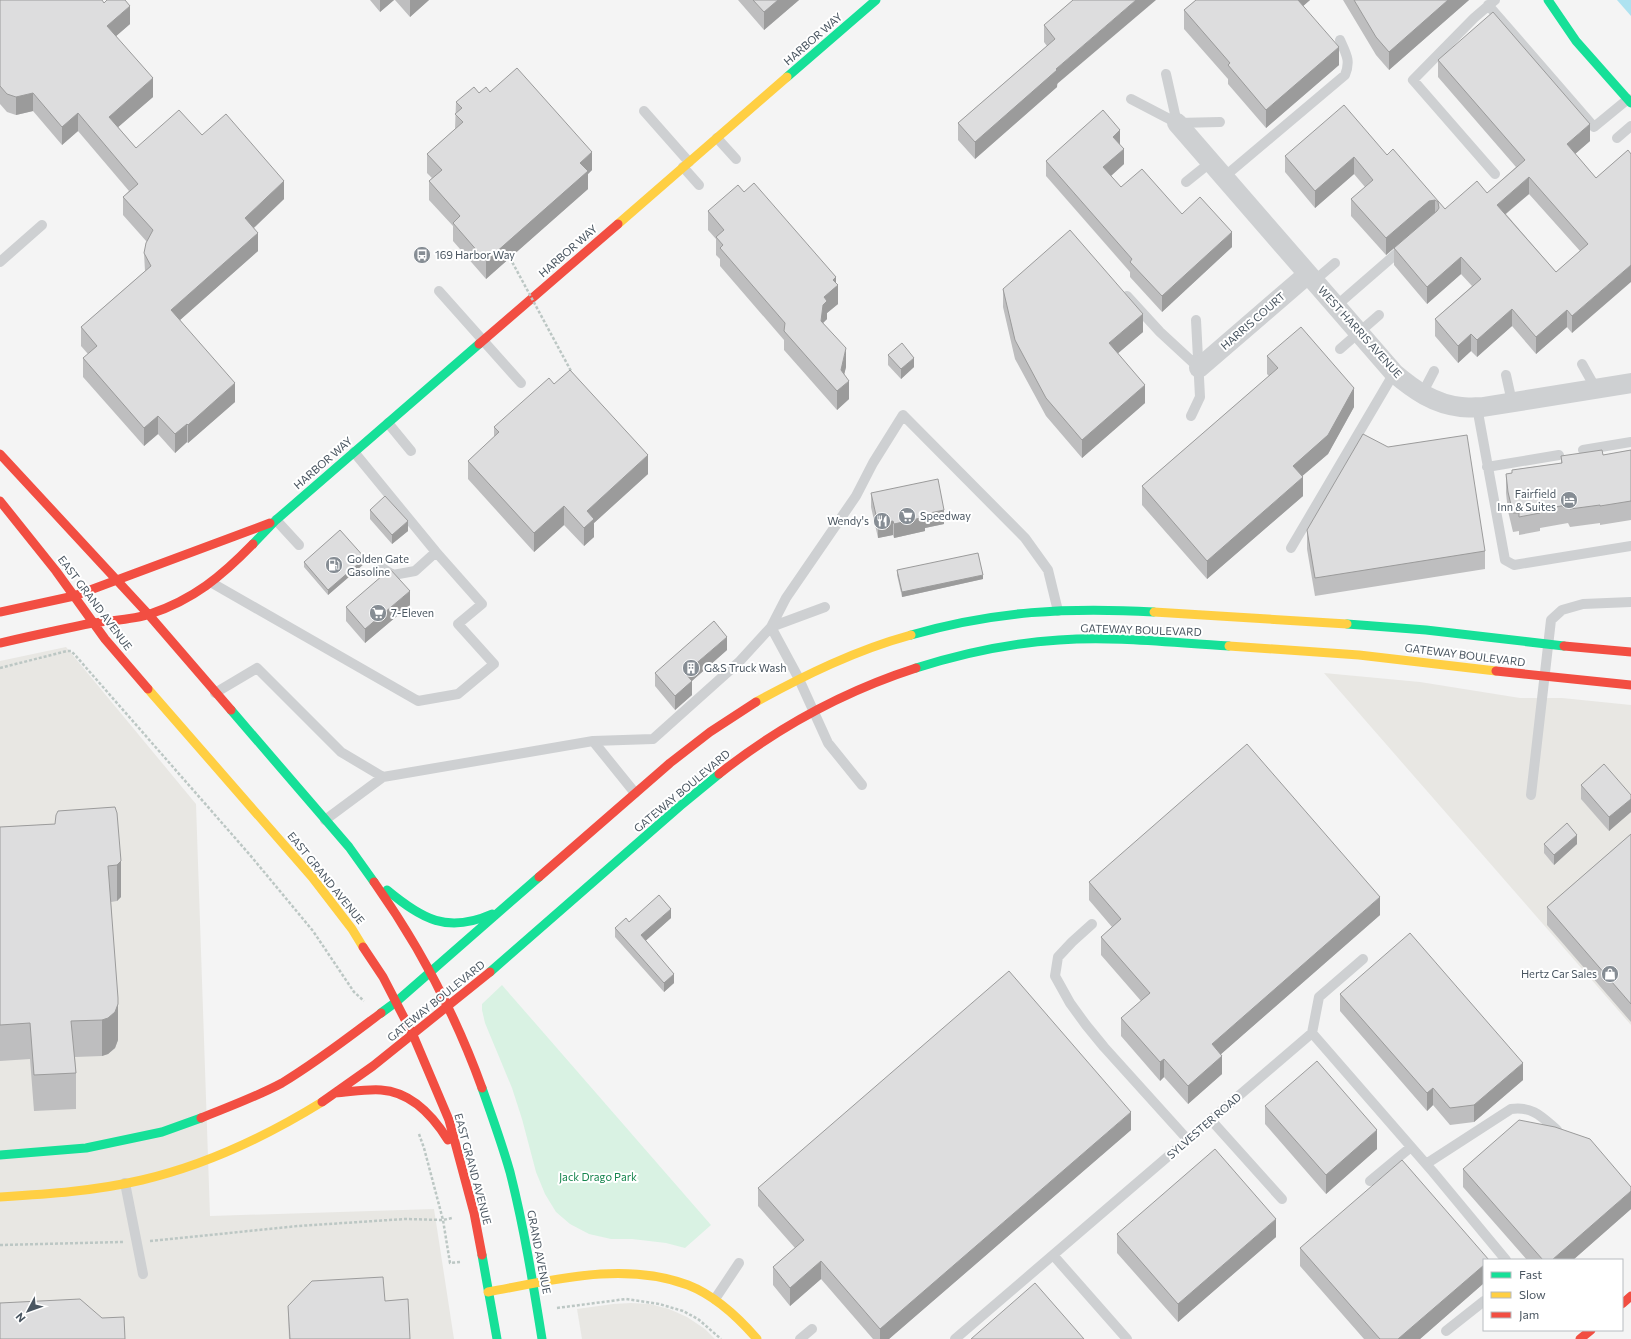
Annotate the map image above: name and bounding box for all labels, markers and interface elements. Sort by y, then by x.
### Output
street label: HARBOR WAY [781,10,844,67]
street label: HARBOR WAY [536,222,599,279]
bus stop icon: 169 Harbor Way [412,245,432,265]
place label: 169 Harbor Way [435,248,515,261]
street label: WEST HARRIS AVENUE [1316,283,1405,380]
street label: HARRIS COURT [1218,289,1287,352]
street label: HARBOR WAY [291,434,354,491]
place label: Fairfield Inn & Suites [1497,487,1556,513]
hotel icon: Fairfield Inn & Suites [1559,490,1579,510]
supermarket icon: Speedway [897,506,917,526]
place label: Speedway [920,509,971,522]
restaurant icon: Wendy's [872,511,892,531]
place label: Wendy's [827,514,869,527]
place label: Golden Gate Gasoline [347,552,409,578]
street label: EAST GRAND AVENUE [56,553,135,652]
fuel station icon: Golden Gate Gasoline [324,555,344,575]
supermarket icon: 7-Eleven [368,603,388,623]
place label: 7-Eleven [391,606,434,619]
street label: GATEWAY BOULEVARD [1080,621,1202,638]
street label: GATEWAY BOULEVARD [1404,641,1526,668]
building icon: G&S Truck Wash [681,658,701,678]
place label: G&S Truck Wash [704,661,787,674]
street label: GATEWAY BOULEVARD [631,747,732,835]
street label: EAST GRAND AVENUE [285,829,368,926]
street label: GATEWAY BOULEVARD [384,957,487,1044]
shop icon: Hertz Car Sales [1600,964,1620,984]
place label: Hertz Car Sales [1521,967,1597,980]
street label: SYLVESTER ROAD [1164,1090,1243,1161]
street label: EAST GRAND AVENUE [452,1112,495,1226]
park label: Jack Drago Park [559,1170,637,1184]
street label: GRAND AVENUE [525,1209,554,1295]
legend [1483,1259,1623,1331]
text: Fast [1519,1267,1542,1281]
text: Slow [1519,1287,1546,1301]
north arrow [8,1291,48,1331]
text: Jam [1519,1307,1539,1322]
text: N [12,1311,28,1325]

